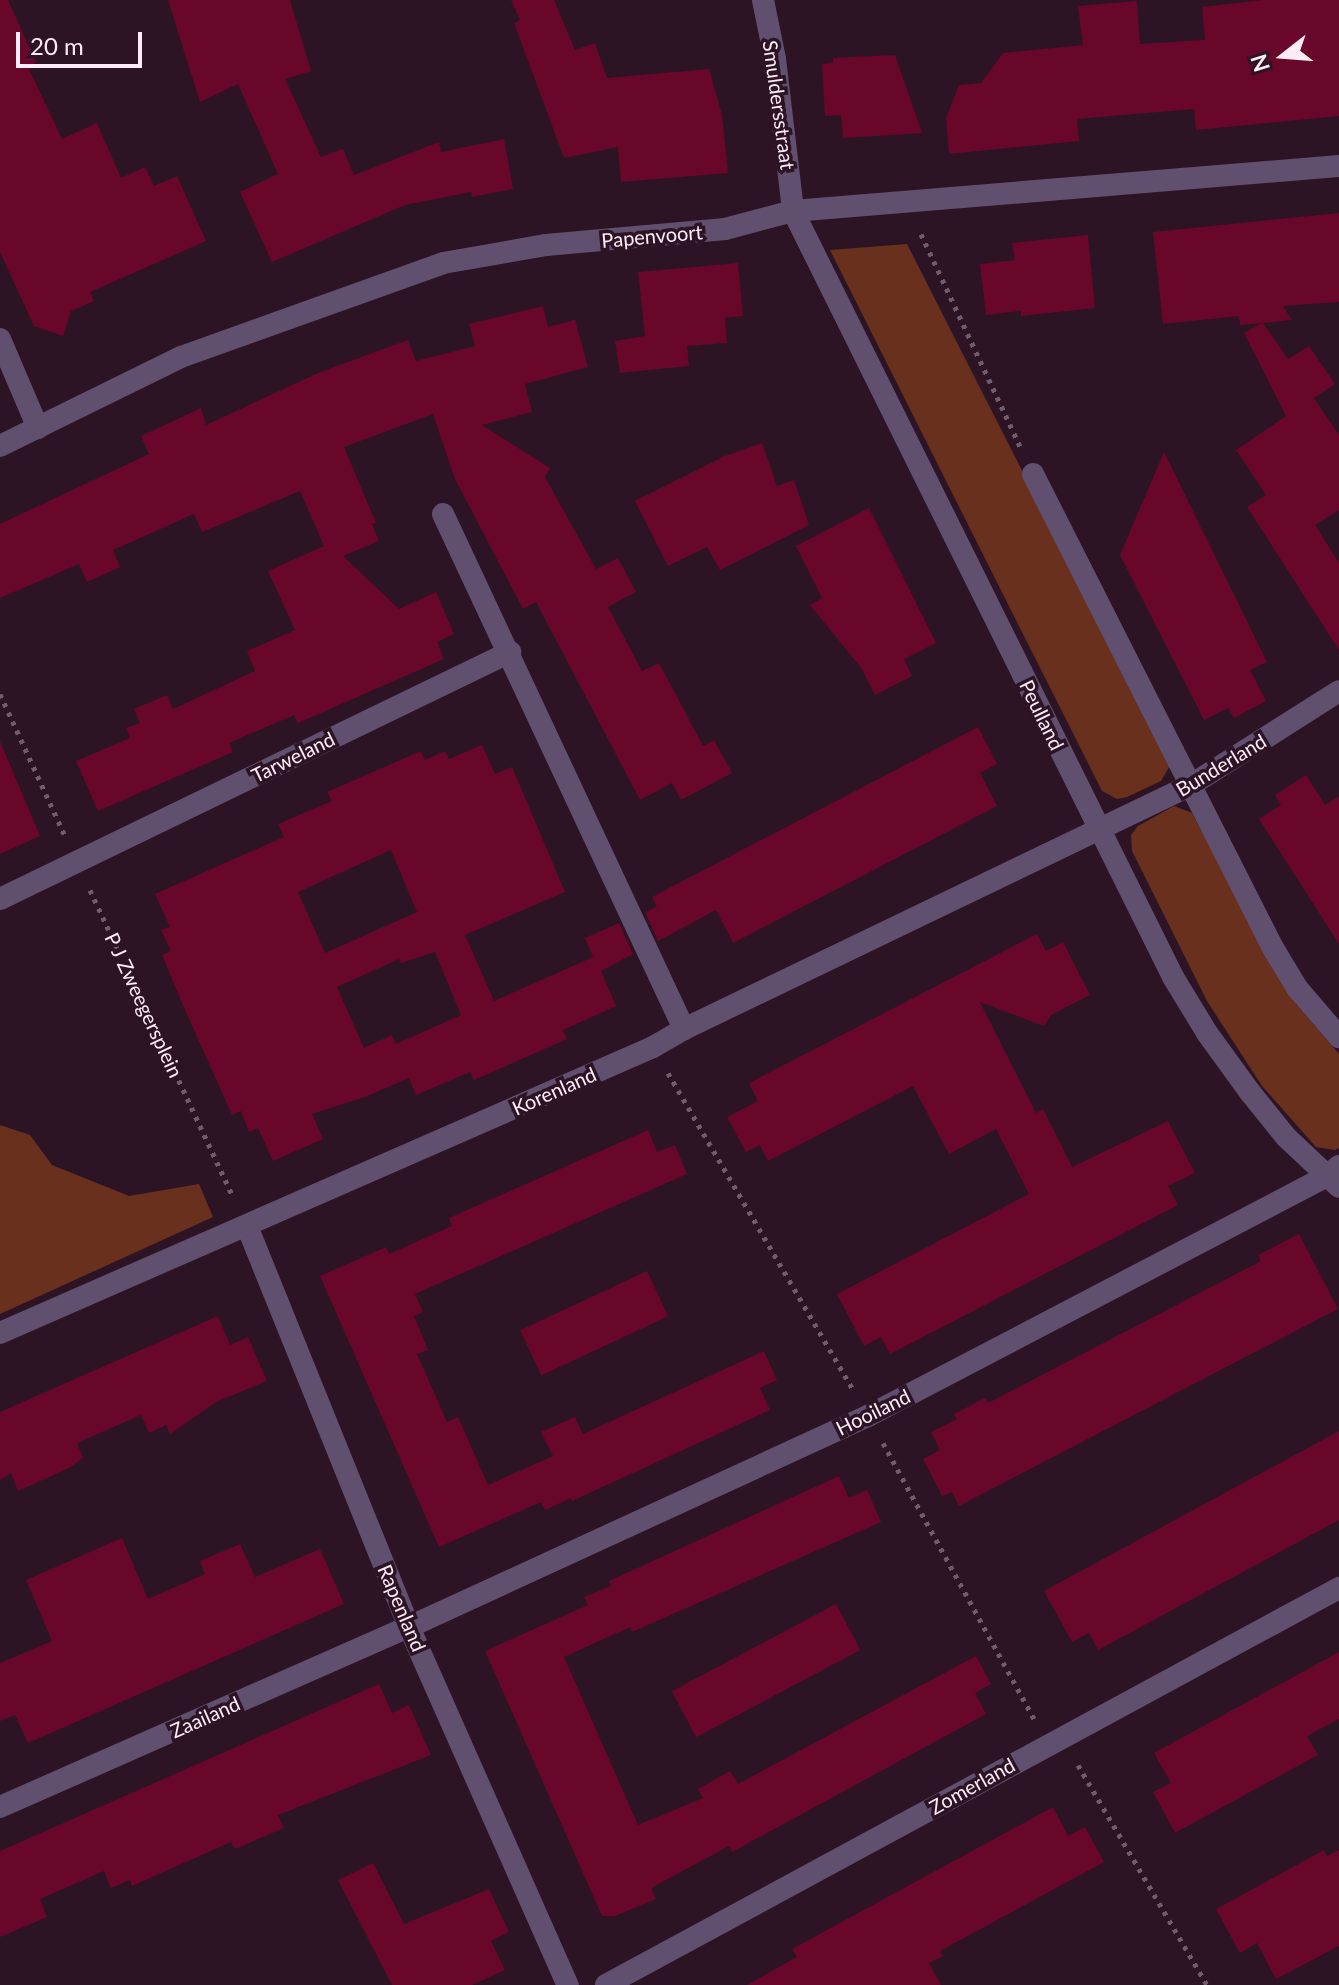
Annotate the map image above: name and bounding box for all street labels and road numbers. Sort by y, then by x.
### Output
street label: Smuldersstraat [758,39,800,171]
street label: Papenvoort [600,220,704,252]
street label: Peulland [1015,676,1069,754]
street label: Tarweland [247,727,339,787]
street label: Bunderland [1171,729,1271,801]
street label: P J Zweegersplein [100,928,188,1082]
street label: Korenland [508,1062,600,1120]
street label: Hooiland [832,1384,914,1440]
street label: Rapenland [373,1561,431,1655]
street label: Zaailand [166,1691,244,1743]
street label: Zomerland [925,1753,1019,1819]

